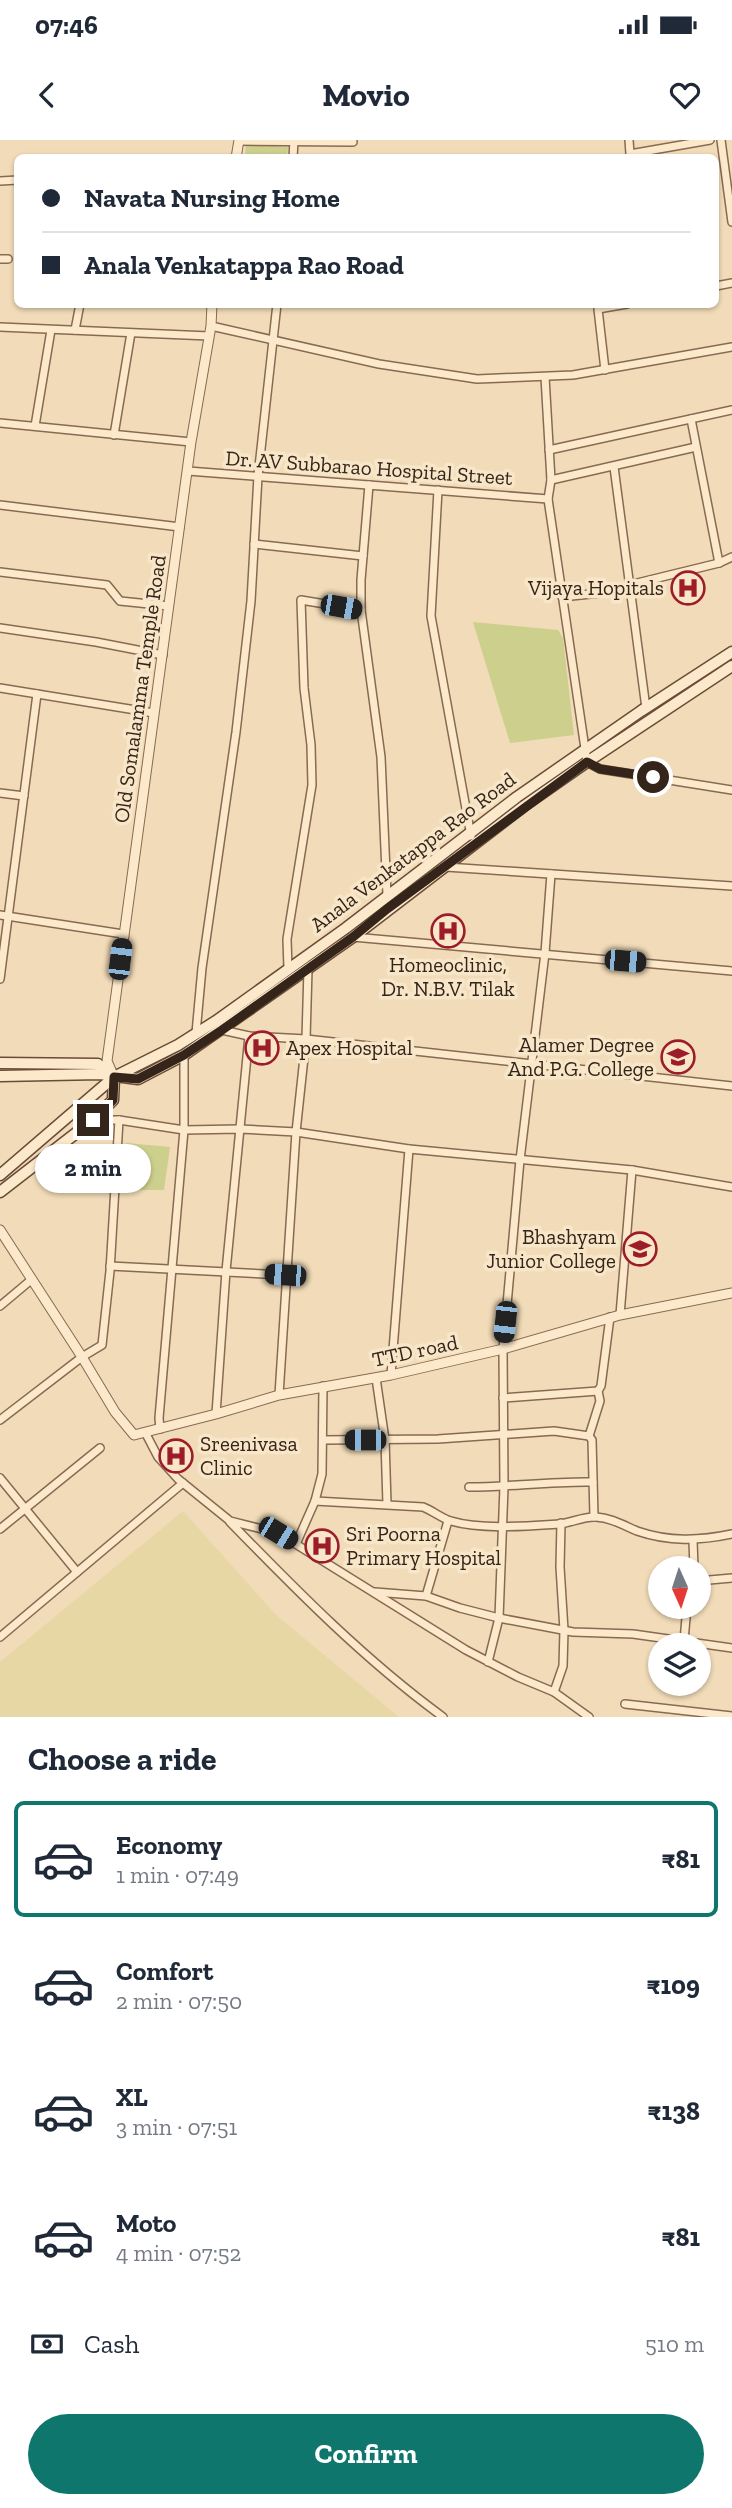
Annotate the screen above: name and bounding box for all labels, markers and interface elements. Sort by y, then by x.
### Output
text: 07:46 [35,9,98,41]
icon: back [28,76,66,114]
text: Movio [322,76,410,114]
icon: heart [666,76,704,114]
text: Navata Nursing Home [84,182,340,214]
text: Anala Venkatappa Rao Road [84,249,404,281]
street label: Dr. AV Subbarao Hospital Street [225,445,514,490]
street label: Old Somalamma Temple Road [108,553,171,824]
hospital icon: Vijaya Hopitals [669,569,707,607]
place label: Vijaya Hopitals [527,575,664,601]
car [319,593,364,621]
route start [637,761,669,793]
street label: Anala Venkatappa Rao Road [305,766,521,937]
hospital icon: Homeoclinic, Dr. N.B.V. Tilak [429,912,467,950]
car [108,937,133,981]
car [604,949,647,973]
place label: Homeoclinic, Dr. N.B.V. Tilak [381,952,515,1001]
hospital icon: Apex Hospital [243,1029,281,1067]
place label: Alamer Degree And P.G. College [508,1032,654,1081]
place label: Apex Hospital [286,1035,413,1060]
school or university icon: Alamer Degree And P.G. College [659,1038,697,1076]
route end [77,1104,109,1136]
callout: 2 min [35,1144,151,1194]
text: 2 min [64,1154,122,1182]
place label: Bhashyam Junior College [486,1224,616,1273]
school or university icon: Bhashyam Junior College [621,1230,659,1268]
car [264,1263,307,1287]
car [493,1300,518,1344]
street label: TTD road [370,1329,460,1372]
car [345,1430,387,1451]
place label: Sreenivasa Clinic [200,1431,298,1480]
hospital icon: Sreenivasa Clinic [157,1437,195,1475]
car [255,1513,302,1553]
place label: Sri Poorna Primary Hospital [346,1521,502,1570]
hospital icon: Sri Poorna Primary Hospital [303,1527,341,1565]
north arrow [648,1556,710,1619]
map controls [648,1556,711,1696]
button: layers [648,1633,711,1696]
text: Choose a ride [28,1740,216,1778]
icon: car [32,1828,95,1891]
text: Economy [116,1829,222,1861]
text: ₹81 [661,1843,700,1875]
text: 1 min · 07:49 [116,1861,239,1889]
icon: car [32,1954,95,2017]
text: Comfort [116,1955,213,1987]
text: ₹109 [647,1969,700,2001]
text: 2 min · 07:50 [116,1987,242,2015]
icon: car [32,2080,95,2143]
text: XL [116,2081,148,2113]
text: ₹138 [648,2095,700,2127]
text: 3 min · 07:51 [116,2113,237,2141]
icon: car [32,2206,95,2269]
text: Moto [116,2207,176,2239]
text: ₹81 [661,2221,700,2253]
text: 4 min · 07:52 [116,2239,241,2267]
icon: cash [28,2325,66,2363]
text: Cash [84,2328,139,2360]
text: 510 m [645,2330,704,2358]
button: Confirm [28,2414,704,2494]

